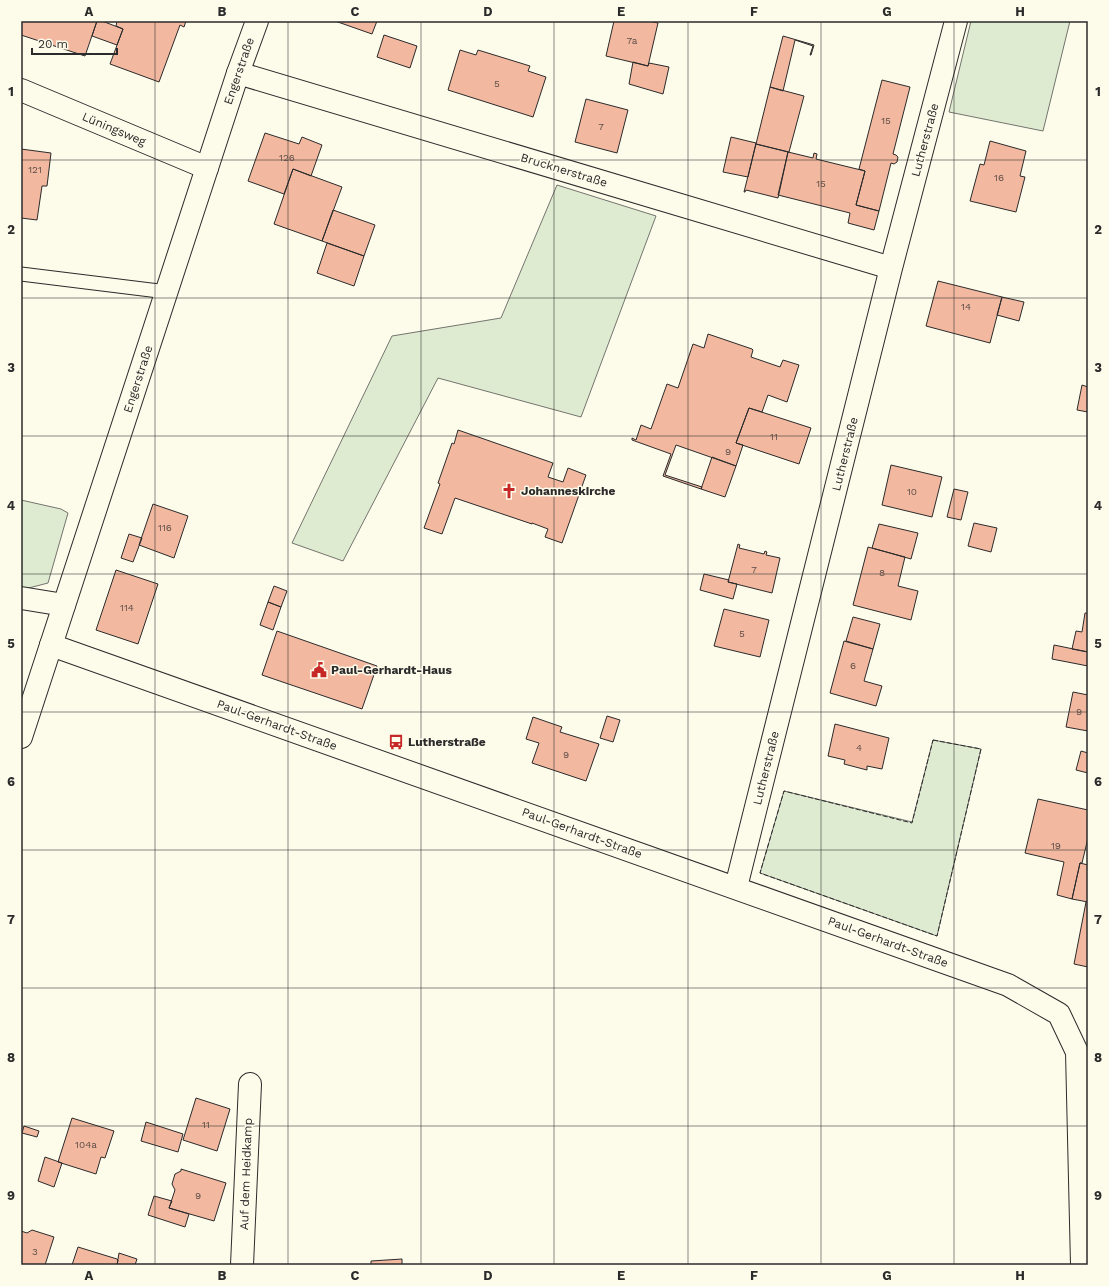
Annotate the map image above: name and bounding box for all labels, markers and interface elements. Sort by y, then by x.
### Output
text: A [85,4,94,19]
text: B [218,4,227,19]
text: C [351,4,360,19]
text: D [483,4,493,19]
text: E [617,4,625,19]
text: F [750,4,758,19]
text: G [882,4,892,19]
text: H [1015,4,1025,19]
scale bar [32,30,117,56]
street label: Engerstraße [221,35,257,106]
house number: 7a [627,35,638,46]
text: 20 m [38,37,68,51]
house number: 5 [494,78,500,89]
text: 1 [8,84,14,99]
text: 1 [1095,84,1101,99]
street label: Lutherstraße [908,102,942,178]
street label: Lüningsweg [80,109,149,149]
house number: 15 [881,115,891,126]
house number: 7 [598,121,604,132]
street label: Brucknerstraße [519,150,609,190]
house number: 126 [279,152,295,163]
house number: 121 [28,164,42,175]
house number: 16 [994,172,1004,183]
house number: 15 [816,178,826,189]
text: 2 [7,222,15,237]
text: 2 [1094,222,1102,237]
house number: 14 [961,301,971,312]
street label: Engerstraße [120,343,156,415]
text: 3 [7,360,15,375]
text: 3 [1094,360,1102,375]
street label: Lutherstraße [829,416,861,492]
house number: 11 [770,431,778,442]
house number: 9 [725,446,731,457]
church icon: Johanneskirche [500,482,518,500]
place label: Johanneskirche [521,484,615,498]
house number: 10 [907,486,917,497]
text: 4 [7,498,16,513]
text: 4 [1094,498,1103,513]
house number: 116 [158,522,172,533]
house number: 7 [751,564,757,575]
house number: 8 [879,567,885,578]
house number: 114 [120,602,134,613]
house number: 5 [739,628,745,639]
text: 5 [7,636,15,651]
text: 5 [1094,636,1102,651]
house number: 6 [850,660,856,671]
public building icon: Paul-Gerhardt-Haus [310,661,328,679]
place label: Paul-Gerhardt-Haus [331,663,452,677]
street label: Paul-Gerhardt-Straße [215,697,339,753]
house number: 9 [1076,706,1082,717]
street label: Lutherstraße [750,730,782,806]
bus stop icon: Lutherstraße [387,733,405,751]
place label: Lutherstraße [408,735,486,749]
house number: 4 [856,742,862,753]
house number: 9 [563,749,569,760]
text: 6 [7,774,15,789]
text: 6 [1094,774,1102,789]
street label: Paul-Gerhardt-Straße [520,805,644,861]
house number: 19 [1051,840,1061,851]
text: 7 [7,912,15,927]
text: 7 [1094,912,1102,927]
street label: Paul-Gerhardt-Straße [826,914,950,970]
text: 8 [7,1050,15,1065]
text: 8 [1094,1050,1102,1065]
street label: Auf dem Heidkamp [237,1118,255,1230]
house number: 11 [202,1119,210,1130]
house number: 104a [75,1139,97,1150]
text: 9 [7,1188,15,1203]
text: 9 [1094,1188,1102,1203]
house number: 9 [195,1190,201,1201]
house number: 3 [32,1246,38,1257]
text: A [85,1268,94,1283]
text: B [218,1268,227,1283]
text: C [351,1268,360,1283]
text: D [483,1268,493,1283]
text: E [617,1268,625,1283]
text: F [750,1268,758,1283]
text: G [882,1268,892,1283]
text: H [1015,1268,1025,1283]

